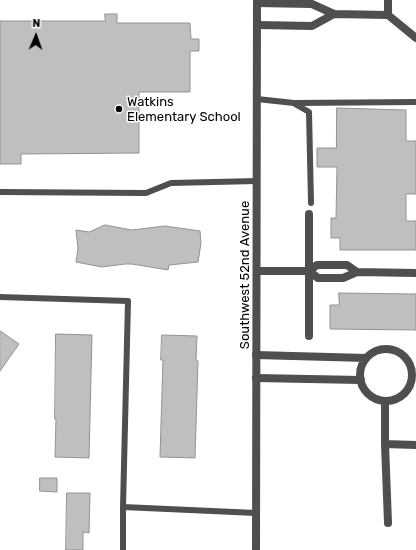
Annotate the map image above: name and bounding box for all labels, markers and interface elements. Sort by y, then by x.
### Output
north arrow [16,16,56,56]
text: N [32,17,41,30]
place label: Watkins Elementary School [127,94,241,125]
marker: Watkins Elementary School [114,104,124,114]
street label: Southwest 52nd Avenue [237,201,253,349]

